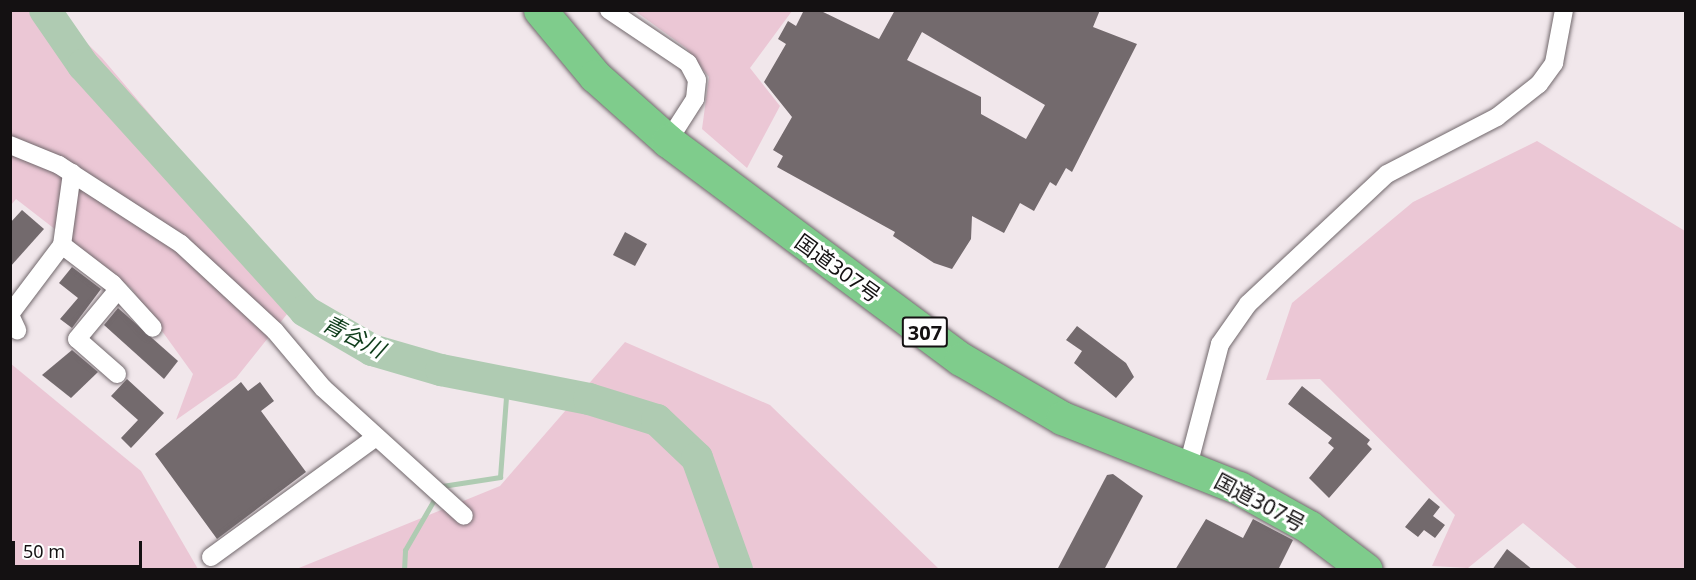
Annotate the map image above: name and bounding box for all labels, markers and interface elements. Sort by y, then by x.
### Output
street label: 国道307号 [791,229,885,307]
water label: 青谷川 [319,309,389,363]
road number: 307 [901,315,949,349]
street label: 国道307号 [1210,468,1310,536]
scale bar [15,529,146,567]
text: 50 m [23,539,65,563]

